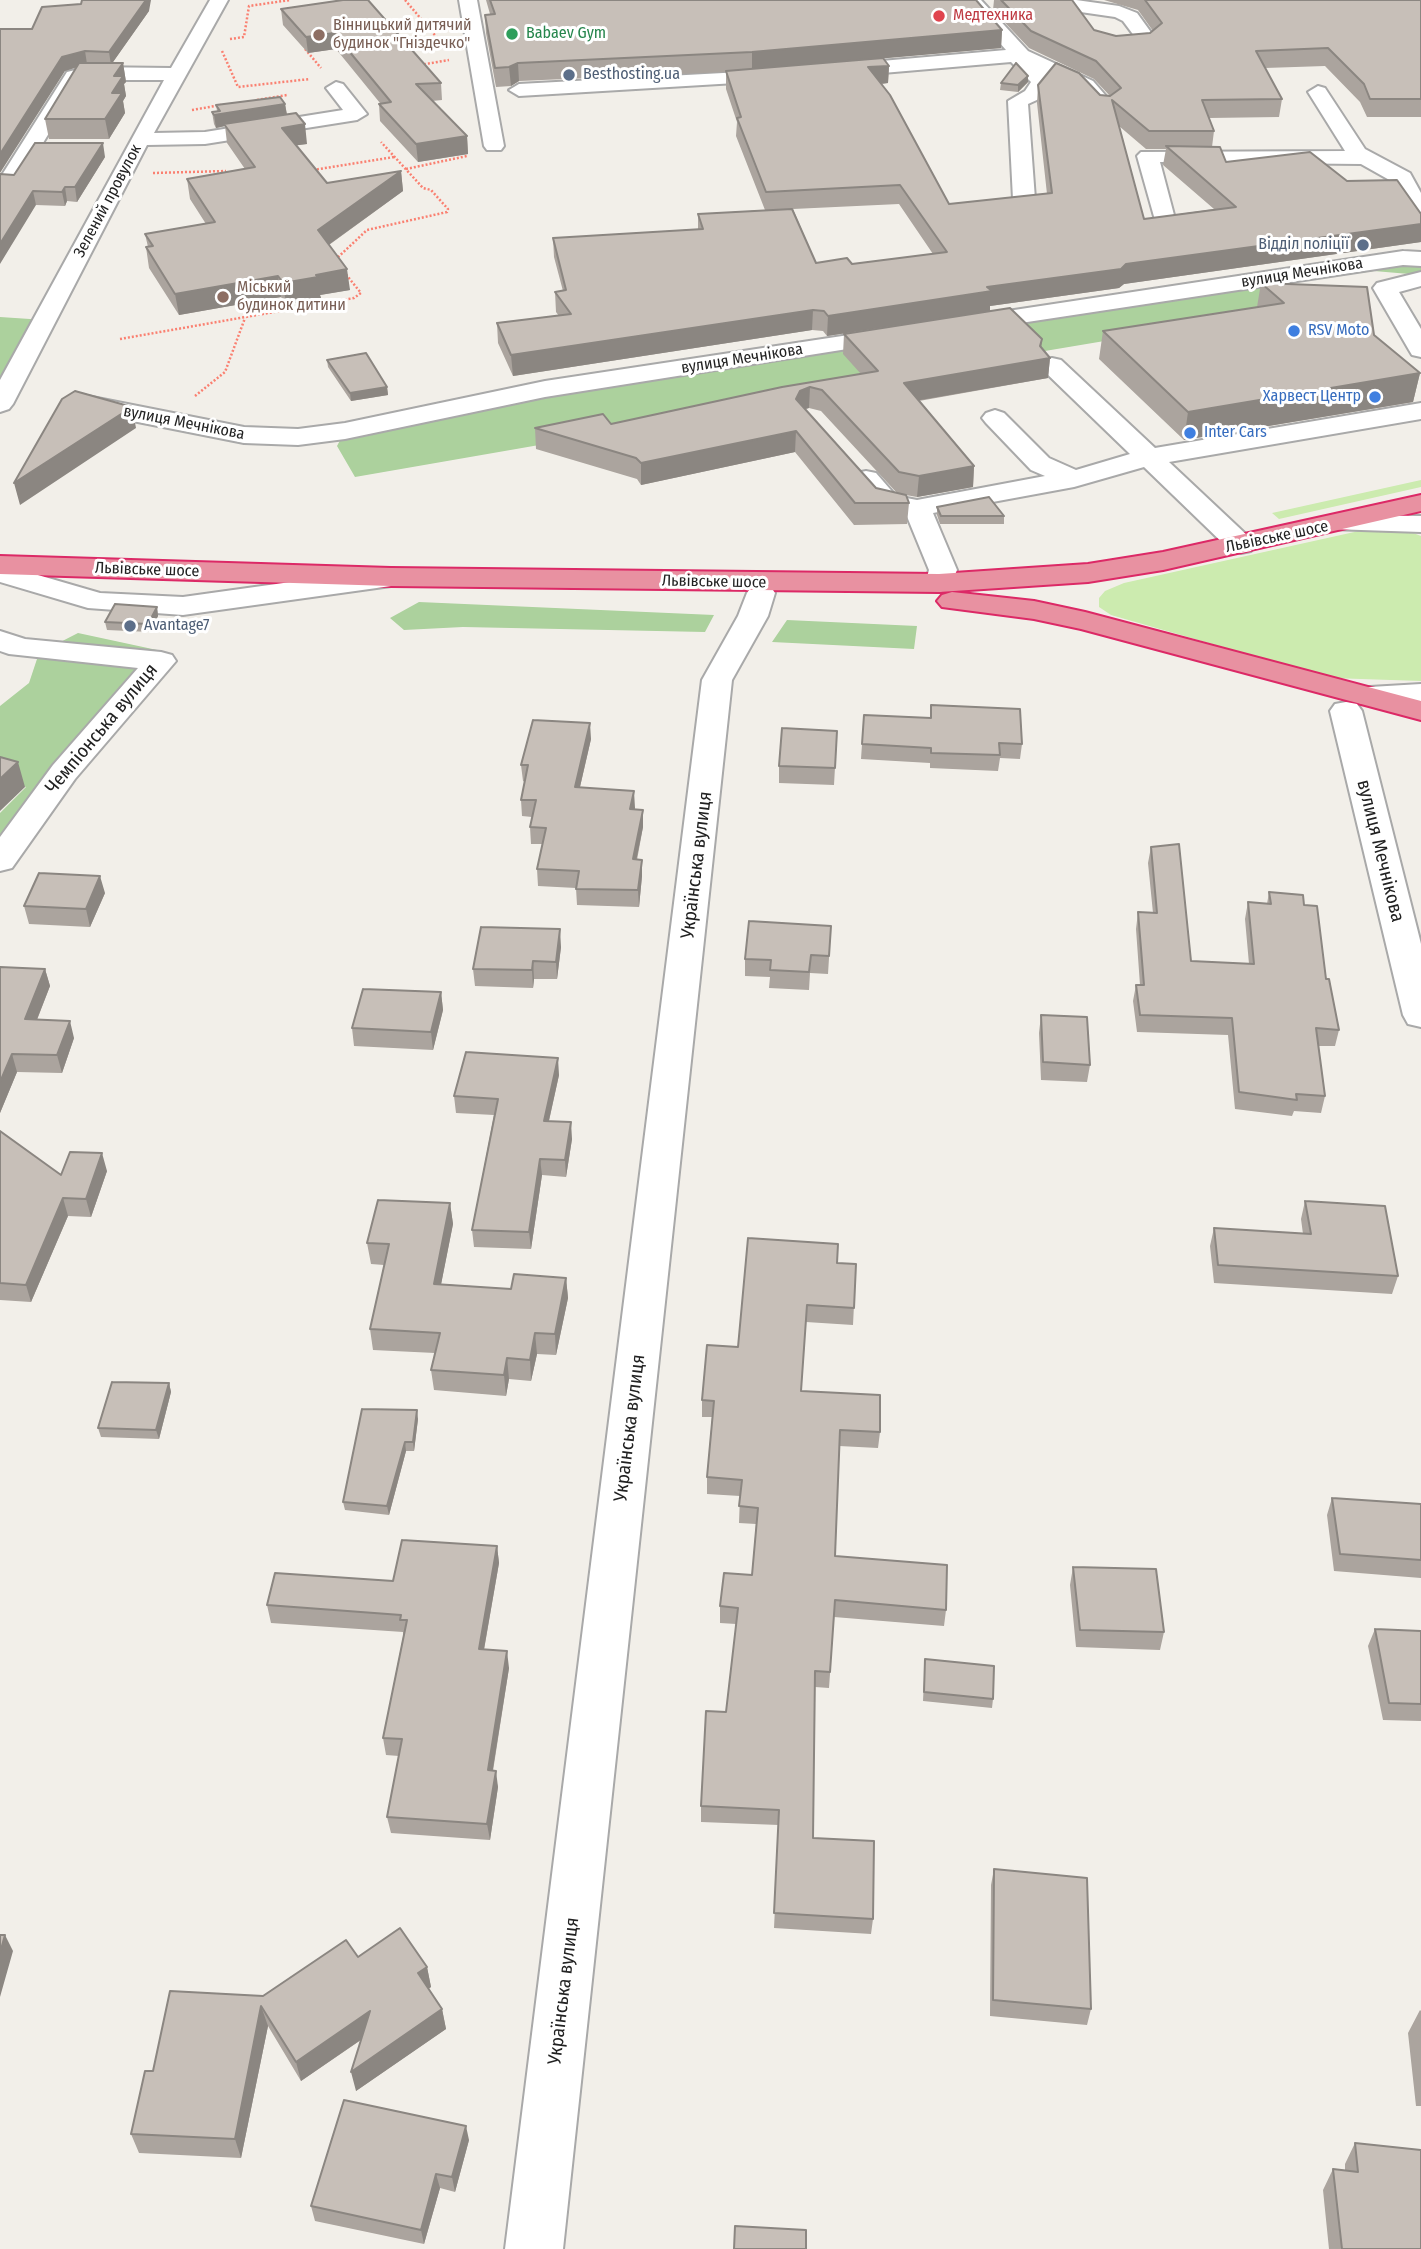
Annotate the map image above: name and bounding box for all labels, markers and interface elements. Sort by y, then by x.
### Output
place label: Медтехника [953,6,1033,26]
marker: Медтехника [931,8,947,24]
place label: Вінницький дитячий будинок "Гніздечко" [333,16,472,54]
place label: Babaev Gym [526,24,606,44]
marker: Babaev Gym [504,26,520,42]
marker: Вінницький дитячий будинок "Гніздечко" [311,27,327,43]
place label: Besthosting.ua [583,65,680,85]
marker: Besthosting.ua [561,67,577,83]
street label: Зелений провулок [70,141,146,261]
place label: Відділ поліції [1258,235,1349,255]
marker: Відділ поліції [1355,237,1371,253]
street label: вулиця Мечнікова [1240,254,1364,292]
place label: Міський будинок дитини [237,278,346,316]
marker: Міський будинок дитини [215,289,231,305]
place label: RSV Moto [1308,321,1369,341]
marker: RSV Moto [1286,323,1302,339]
street label: вулиця Мечнікова [680,340,804,378]
place label: Харвест Центр [1263,387,1361,407]
marker: Харвест Центр [1367,389,1383,405]
street label: вулиця Мечнікова [122,402,246,444]
place label: Inter Cars [1204,423,1267,443]
marker: Inter Cars [1182,425,1198,441]
street label: Львівське шосе [1224,517,1330,557]
street label: Львівське шосе [94,559,200,581]
street label: Львівське шосе [662,571,766,593]
place label: Avantage7 [144,616,209,636]
marker: Avantage7 [122,618,138,634]
street label: Чемпіонська вулиця [41,659,163,799]
street label: вулиця Мечнікова [1351,777,1409,925]
street label: Українська вулиця [677,790,717,940]
street label: Українська вулиця [610,1353,650,1503]
street label: Українська вулиця [544,1916,584,2066]

